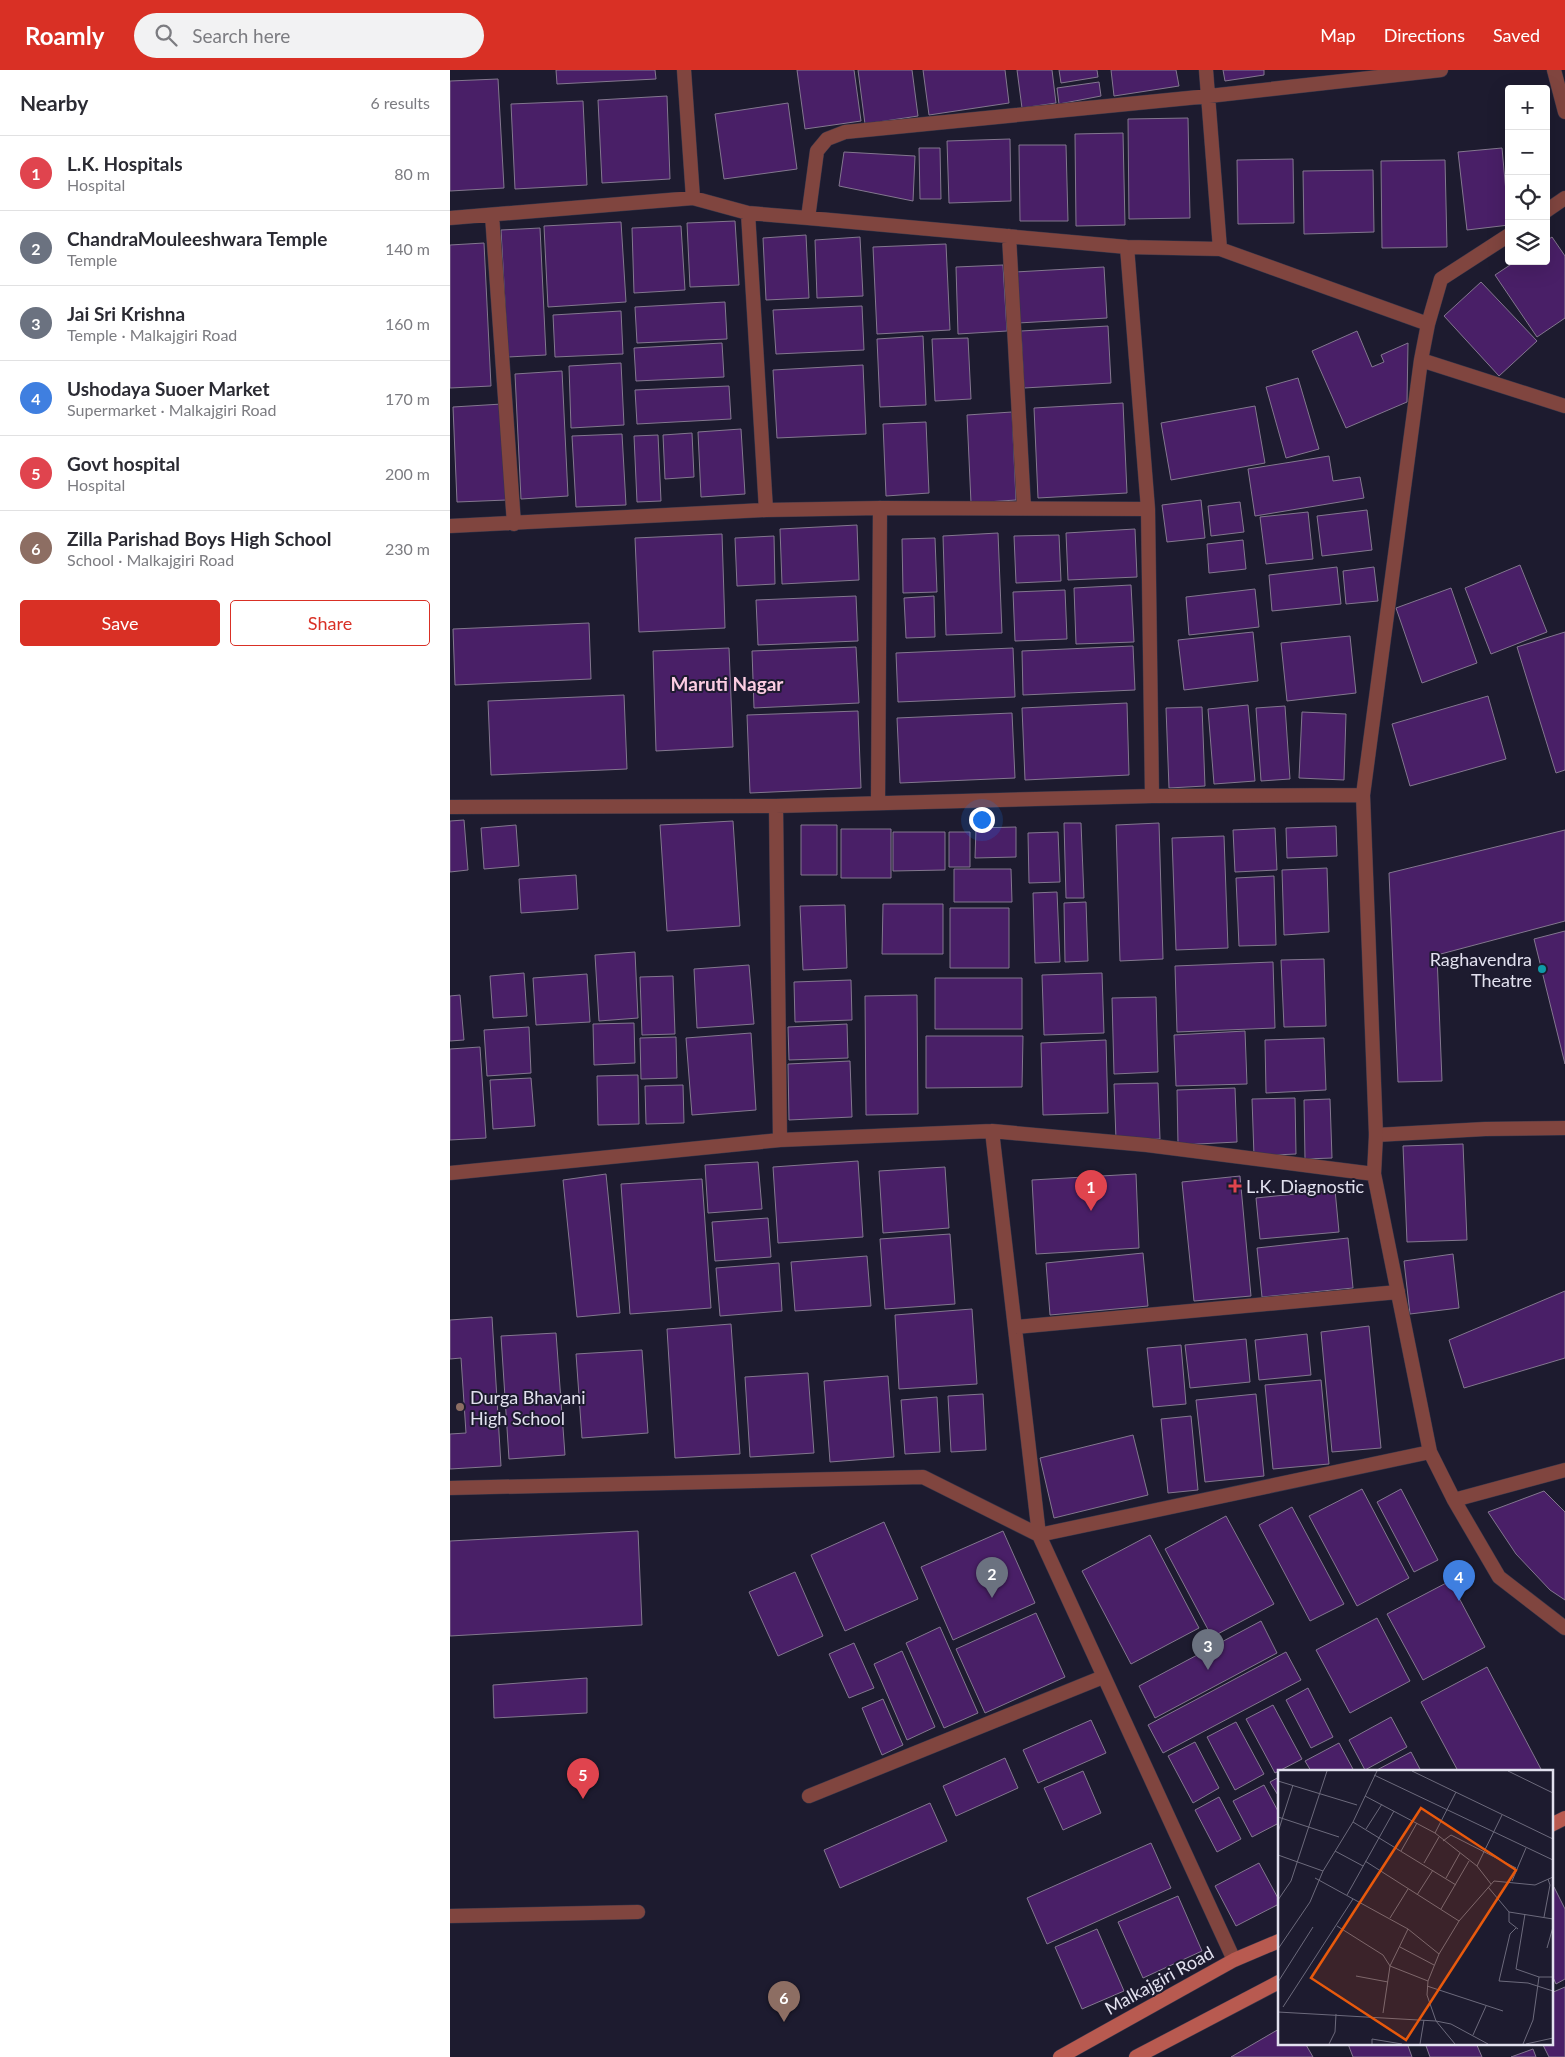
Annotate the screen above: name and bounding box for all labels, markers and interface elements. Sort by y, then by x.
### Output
search box [134,13,484,58]
text: Roamly [25,21,104,50]
icon: search [152,21,180,49]
text: Search here [192,24,290,47]
text: Map [1320,24,1356,46]
text: Directions [1384,24,1465,46]
text: Saved [1493,24,1540,46]
map controls [1505,85,1550,265]
button: + [1505,85,1550,130]
text: Nearby [20,90,88,115]
text: 6 results [370,93,430,112]
button: − [1505,130,1550,175]
text: L.K. Hospitals [67,152,183,175]
text: 1 [31,164,41,183]
text: 80 m [394,164,430,183]
text: Hospital [67,175,125,194]
button: locate [1505,175,1550,220]
button: layers [1505,220,1550,265]
text: ChandraMouleeshwara Temple [67,227,327,250]
text: 2 [31,239,41,258]
text: 140 m [385,239,430,258]
text: Temple [67,250,117,269]
text: Jai Sri Krishna [67,302,185,325]
text: 3 [31,314,41,333]
text: 160 m [385,314,430,333]
text: Temple · Malkajgiri Road [67,325,237,344]
text: Ushodaya Suoer Market [67,377,269,400]
text: 4 [31,389,41,408]
text: 170 m [385,389,430,408]
text: Supermarket · Malkajgiri Road [67,400,276,419]
text: Govt hospital [67,452,180,475]
text: 5 [31,464,41,483]
text: 200 m [385,464,430,483]
text: Hospital [67,475,125,494]
text: Zilla Parishad Boys High School [67,527,331,550]
text: 6 [31,539,41,558]
text: 230 m [385,539,430,558]
text: School · Malkajgiri Road [67,550,234,569]
button: Save [20,600,220,646]
button: Share [230,600,430,646]
district label: Maruti Nagar [671,672,784,695]
your location [969,807,995,833]
place label: Raghavendra Theatre [1430,948,1532,991]
marker: Raghavendra Theatre [1536,963,1548,975]
pin: 1 [1075,1170,1107,1211]
place label: L.K. Diagnostic [1246,1175,1365,1197]
marker: L.K. Diagnostic [1228,1179,1242,1193]
place label: Durga Bhavani High School [470,1386,586,1429]
marker: Durga Bhavani High School [454,1401,466,1413]
pin: 2 [976,1557,1008,1598]
pin: 4 [1443,1560,1475,1601]
pin: 3 [1192,1629,1224,1670]
pin: 5 [567,1758,599,1799]
inset map [1278,1770,1552,2044]
street label: Malkajgiri Road [1101,1941,1217,2019]
pin: 6 [768,1981,800,2022]

